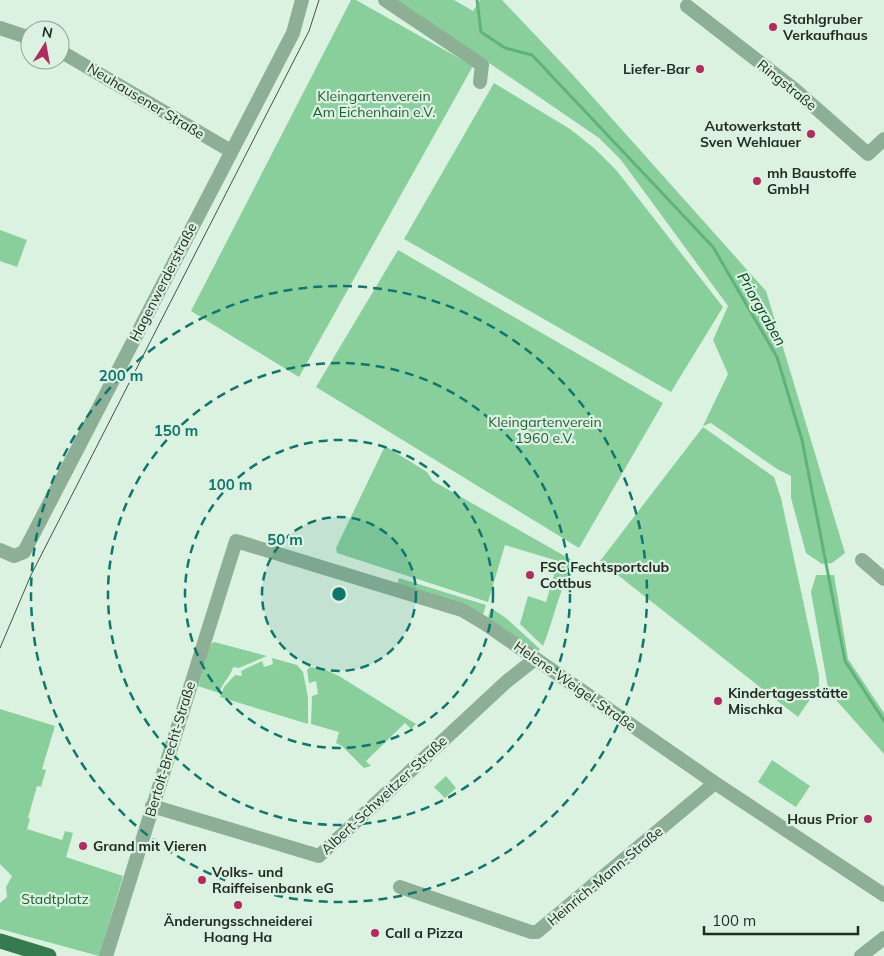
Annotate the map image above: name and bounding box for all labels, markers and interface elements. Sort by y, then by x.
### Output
place label: Stahlgruber Verkaufhaus [782,10,868,44]
north arrow [20,20,70,70]
marker: Stahlgruber Verkaufhaus [767,21,779,33]
text: N [41,22,54,42]
street label: Ringstraße [754,56,820,114]
street label: Neuhausener Straße [84,59,208,143]
place label: Liefer-Bar [623,60,690,78]
marker: Liefer-Bar [694,63,706,75]
park label: Kleingartenverein Am Eichenhain e.V. [313,87,435,121]
place label: Autowerkstatt Sven Wehlauer [700,117,802,151]
marker: Autowerkstatt Sven Wehlauer [805,128,817,140]
place label: mh Baustoffe GmbH [767,164,857,198]
marker: mh Baustoffe GmbH [751,175,763,187]
street label: Hagenwerderstraße [125,220,201,344]
water label: Priorgraben [733,269,791,349]
text: 200 m [99,366,143,385]
park label: Kleingartenverein 1960 e.V. [488,413,602,447]
text: 150 m [154,421,198,440]
text: 100 m [208,475,252,494]
text: 50 m [267,530,303,549]
place label: FSC Fechtsportclub Cottbus [540,558,670,592]
marker: FSC Fechtsportclub Cottbus [524,569,536,581]
centre of rings [330,585,348,603]
street label: Helene-Weigel-Straße [510,637,640,735]
street label: Bertolt-Brecht-Straße [141,679,199,819]
place label: Kindertagesstätte Mischka [728,684,848,718]
marker: Kindertagesstätte Mischka [712,695,724,707]
street label: Albert-Schweitzer-Straße [317,732,451,858]
place label: Haus Prior [787,810,858,828]
marker: Haus Prior [862,813,874,825]
street label: Heinrich-Mann-Straße [544,822,666,930]
place label: Grand mit Vieren [93,837,207,855]
marker: Grand mit Vieren [77,840,89,852]
place label: Volks- und Raiffeisenbank eG [211,863,334,897]
marker: Volks- und Raiffeisenbank eG [196,874,208,886]
park label: Stadtplatz [21,890,89,908]
marker: Änderungsschneiderei Hoang Ha [232,899,244,911]
scale bar [704,904,858,936]
text: 100 m [712,911,756,930]
place label: Änderungsschneiderei Hoang Ha [164,912,312,946]
place label: Call a Pizza [385,924,463,942]
marker: Call a Pizza [369,927,381,939]

